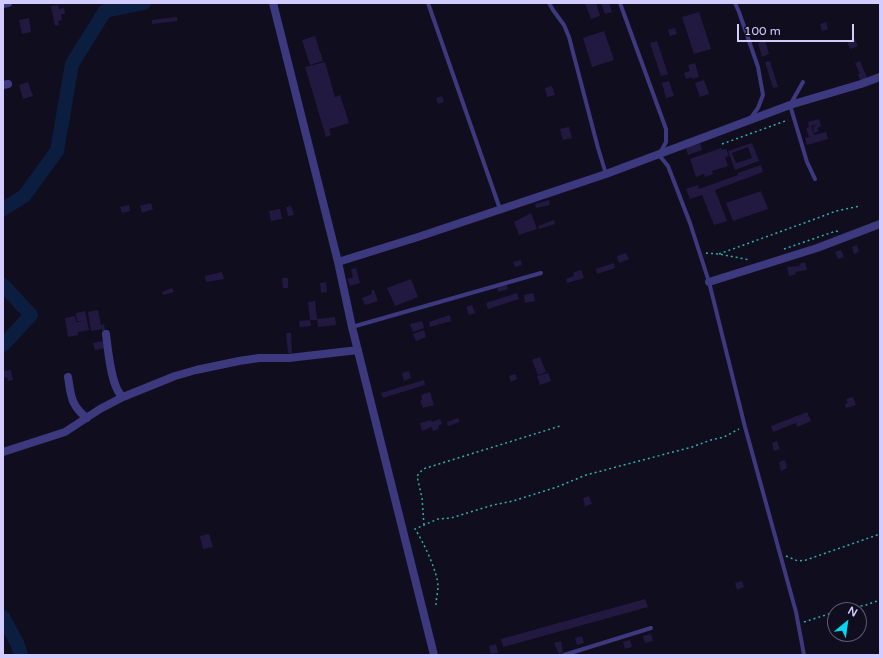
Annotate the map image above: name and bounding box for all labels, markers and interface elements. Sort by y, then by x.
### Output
scale bar [739,16,856,42]
text: 100 m [744,24,781,38]
north arrow [827,602,867,642]
text: N [846,604,860,620]

